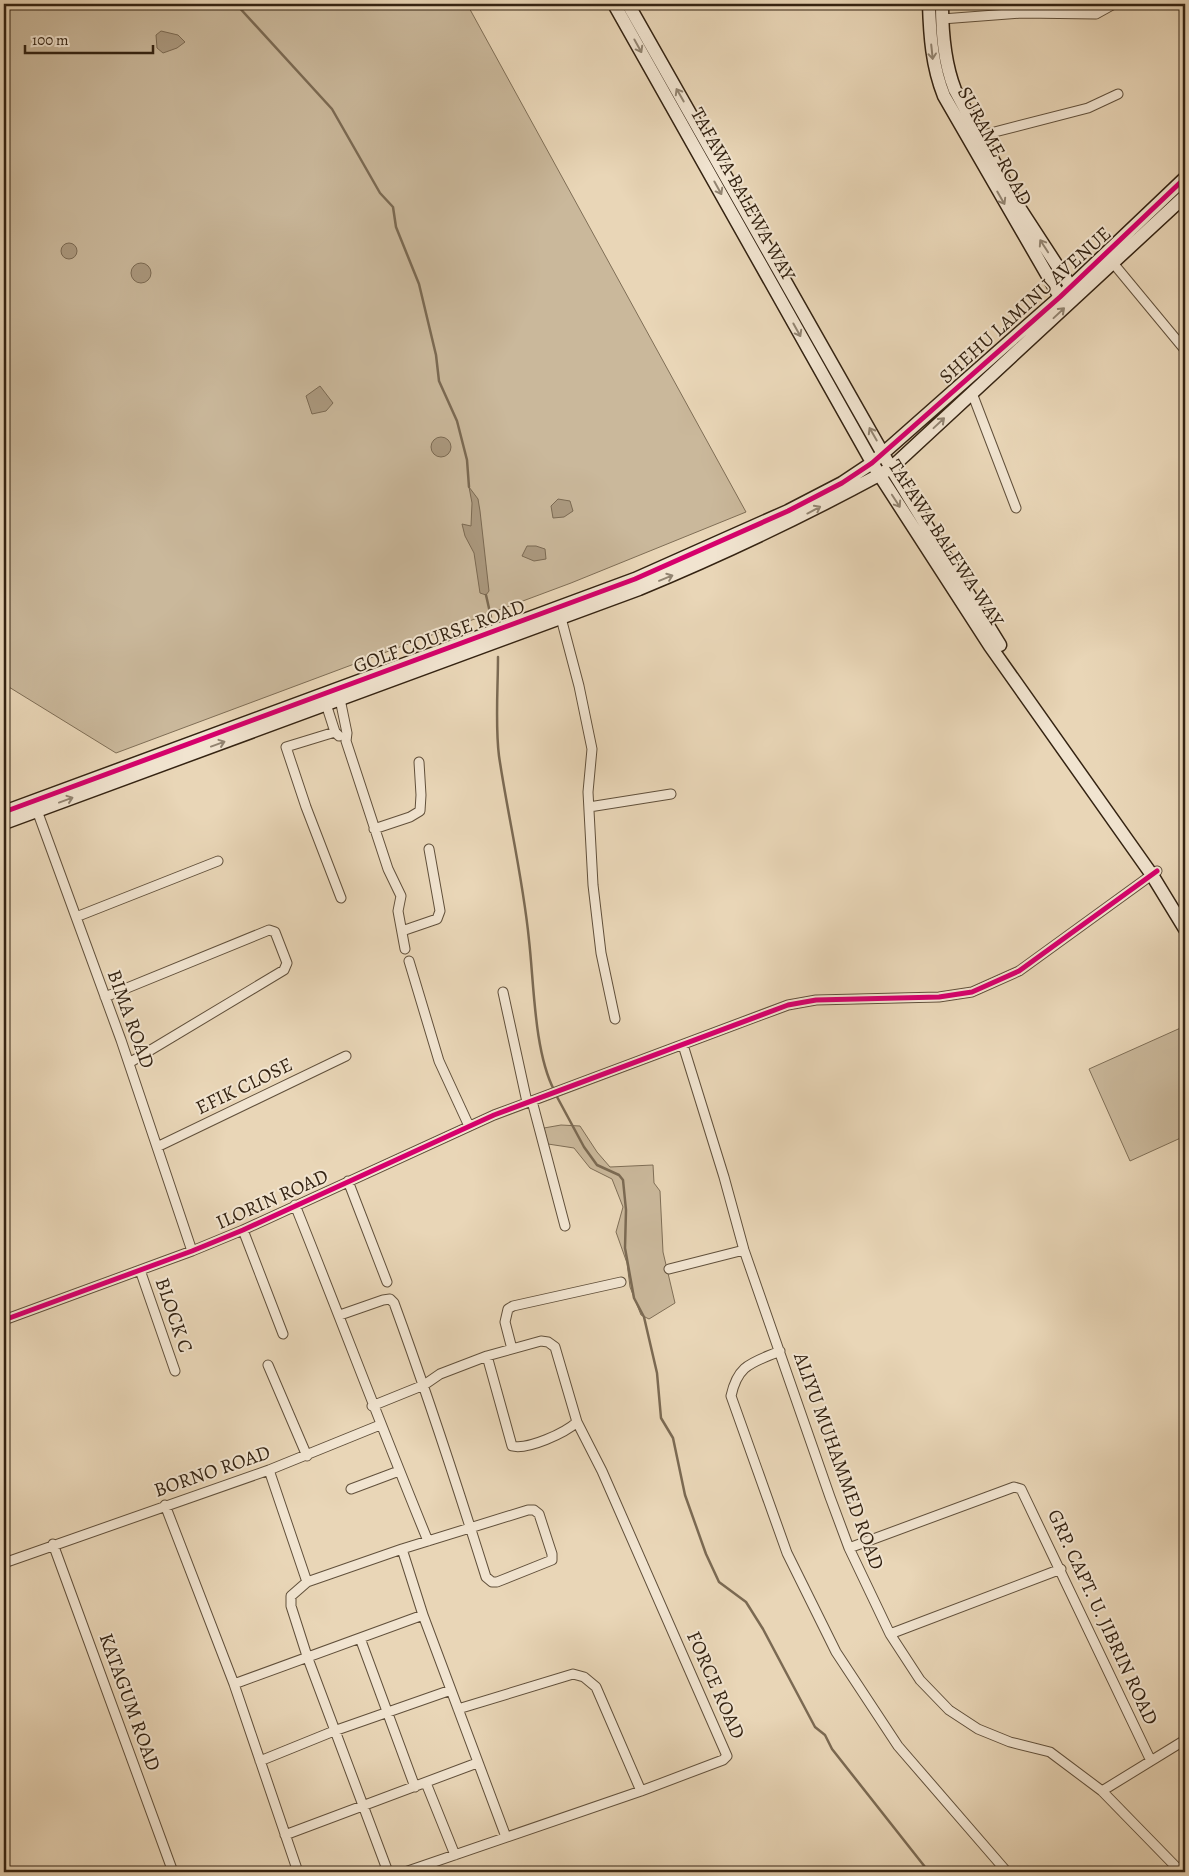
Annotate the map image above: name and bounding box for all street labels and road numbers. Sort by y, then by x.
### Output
street label: SURAME ROAD [951,82,1039,210]
street label: TAFAWA BALEWA WAY [684,102,803,287]
street label: SHEHU LAMINU AVENUE [933,220,1117,390]
street label: TAFAWA BALEWA WAY [882,454,1011,633]
street label: GOLF COURSE ROAD [349,592,529,680]
street label: BIMA ROAD [101,966,161,1072]
street label: EFIK CLOSE [191,1051,297,1121]
street label: ILORIN ROAD [212,1162,332,1236]
street label: BLOCK C [149,1274,199,1356]
street label: ALIYU MUHAMMED ROAD [787,1348,891,1573]
street label: BORNO ROAD [150,1438,274,1504]
street label: GRP. CAPT. U. JIBRIN ROAD [1041,1505,1165,1729]
street label: FORCE ROAD [680,1627,752,1743]
street label: KATAGUM ROAD [93,1629,167,1775]

